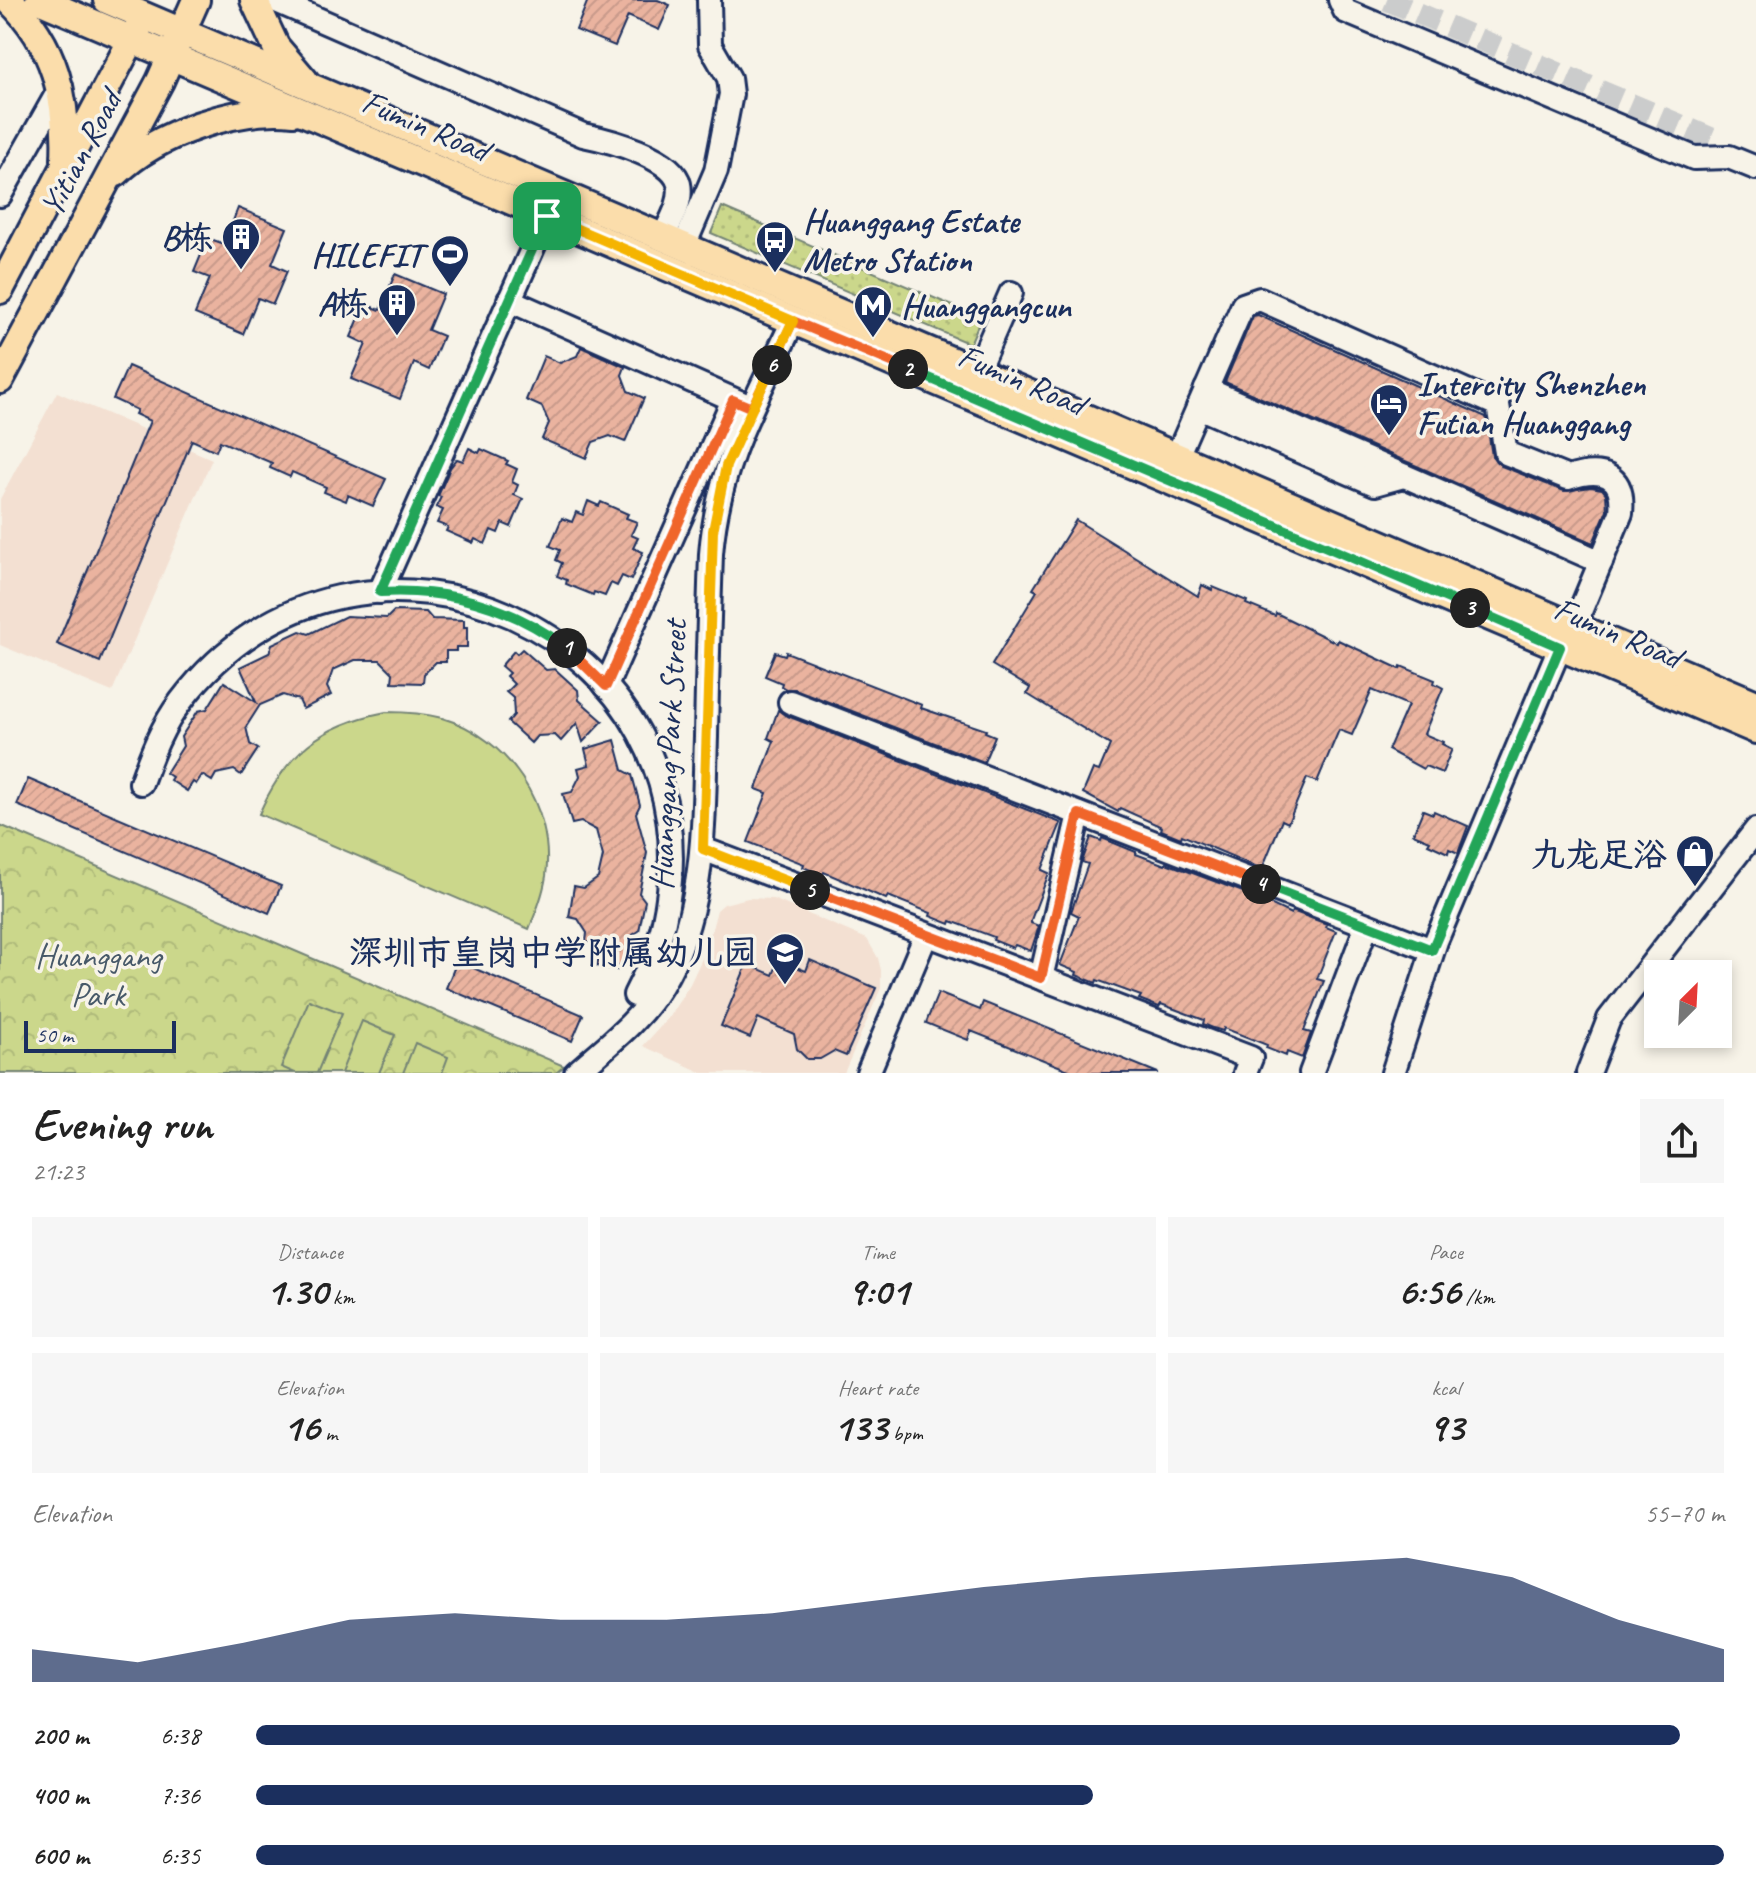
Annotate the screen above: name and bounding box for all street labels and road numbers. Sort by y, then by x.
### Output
street label: Yitian Road [30,79,133,223]
street label: Fumin Road [356,80,500,173]
street label: Fumin Road [952,334,1096,427]
street label: Fumin Road [1548,587,1692,680]
street label: Huanggang Park Street [639,615,696,891]

